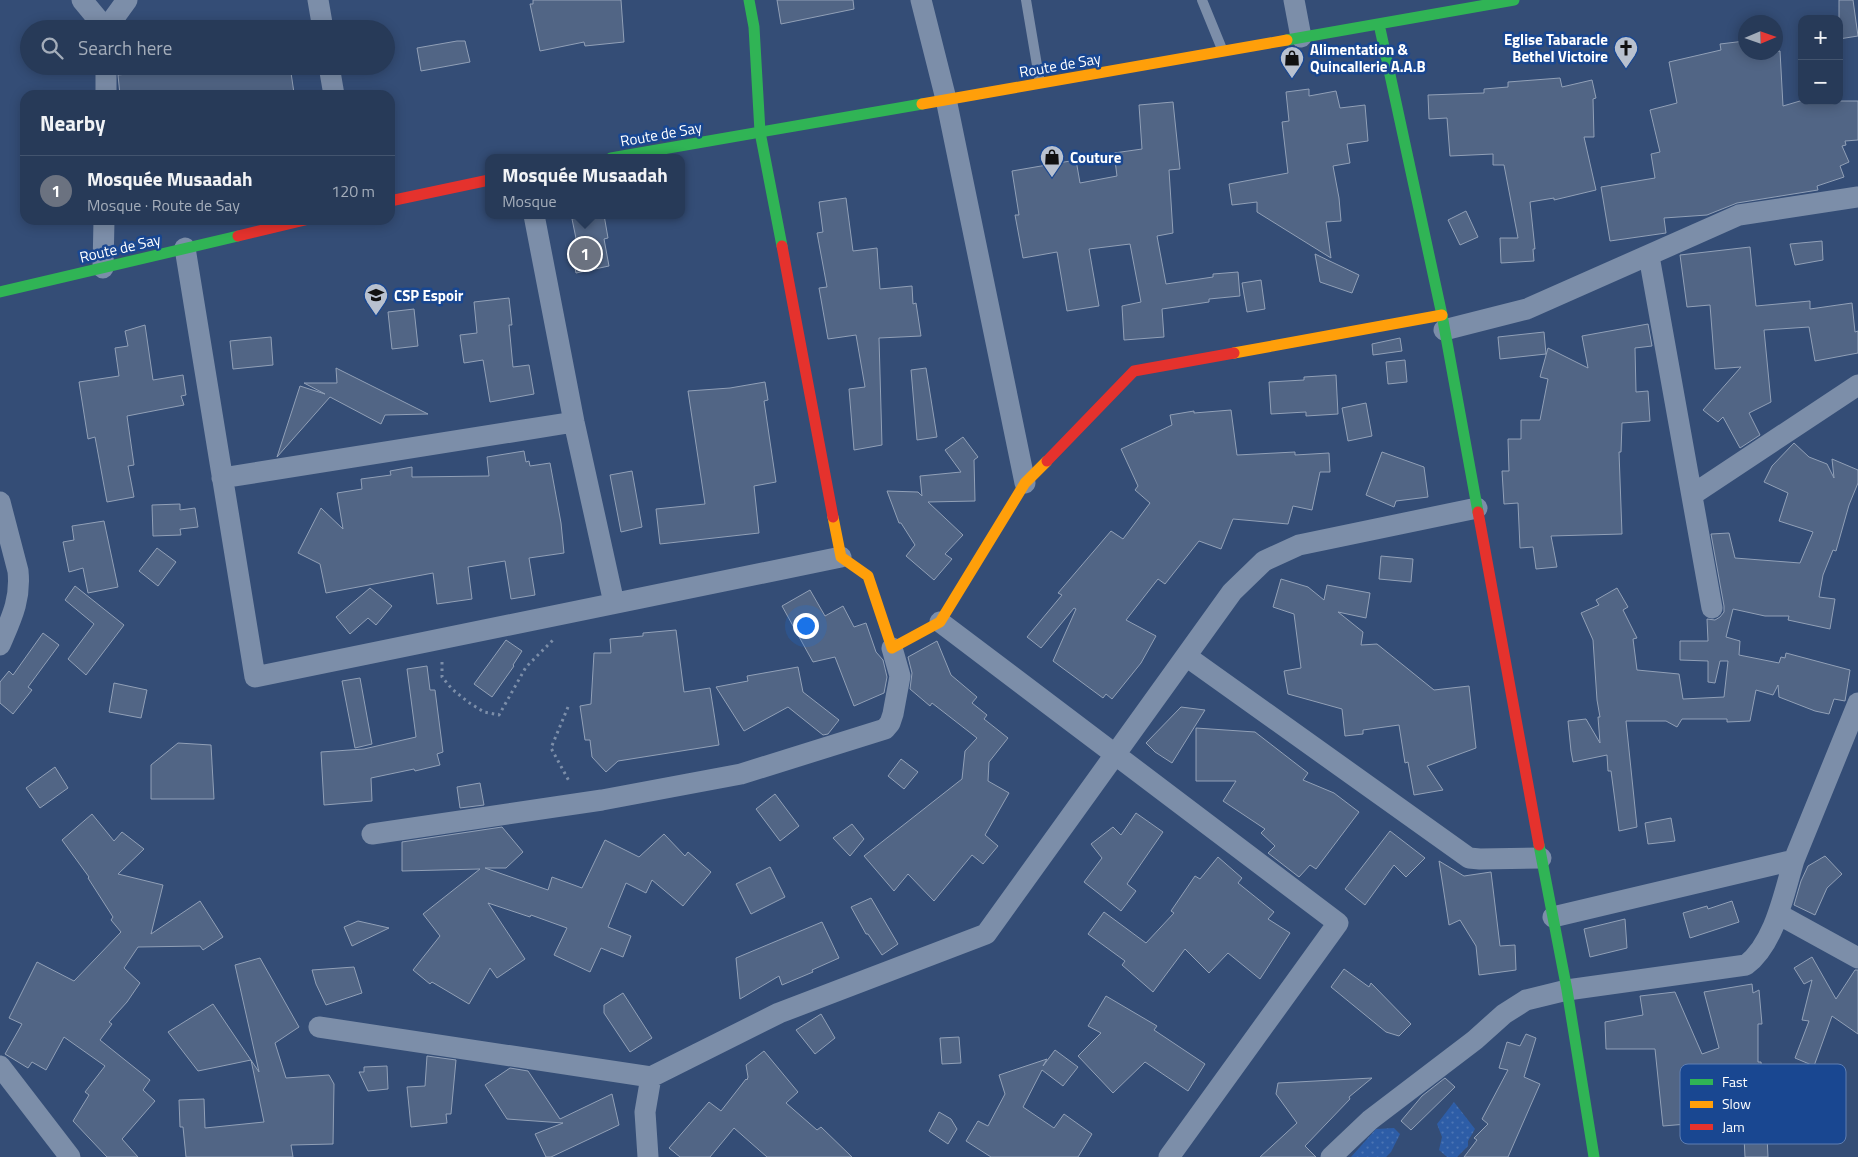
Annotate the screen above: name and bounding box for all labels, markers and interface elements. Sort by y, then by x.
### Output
north arrow [1738,15,1783,60]
map controls [1798,15,1843,105]
button: + [1798,15,1843,60]
search box [20,20,395,75]
place label: Eglise Tabaracle Bethel Victoire [1504,28,1608,68]
text: Search here [78,33,172,62]
icon: search [38,34,66,62]
church icon: Eglise Tabaracle Bethel Victoire [1613,35,1639,69]
place label: Alimentation & Quincallerie A.A.B [1310,38,1426,78]
shop icon: Alimentation & Quincallerie A.A.B [1279,45,1305,79]
street label: Route de Say [1017,46,1103,84]
button: − [1798,60,1843,105]
text: Nearby [40,107,105,139]
street label: Route de Say [618,115,704,153]
shop icon: Couture [1039,144,1065,178]
place label: Couture [1070,146,1122,169]
popup [485,154,685,219]
text: Mosquée Musaadah [502,160,668,189]
text: Mosquée Musaadah [87,164,253,193]
text: 1 [52,179,60,203]
text: 120 m [331,179,375,203]
text: Mosque [502,189,557,213]
text: Mosque · Route de Say [87,193,240,217]
street label: Route de Say [77,227,163,269]
pin: 1 [569,235,601,273]
school or university icon: CSP Espoir [363,282,389,316]
place label: CSP Espoir [394,284,464,307]
your location [793,613,819,639]
legend [1680,1064,1846,1144]
text: Fast [1722,1071,1747,1092]
text: Slow [1722,1093,1751,1114]
text: Jam [1722,1116,1745,1137]

